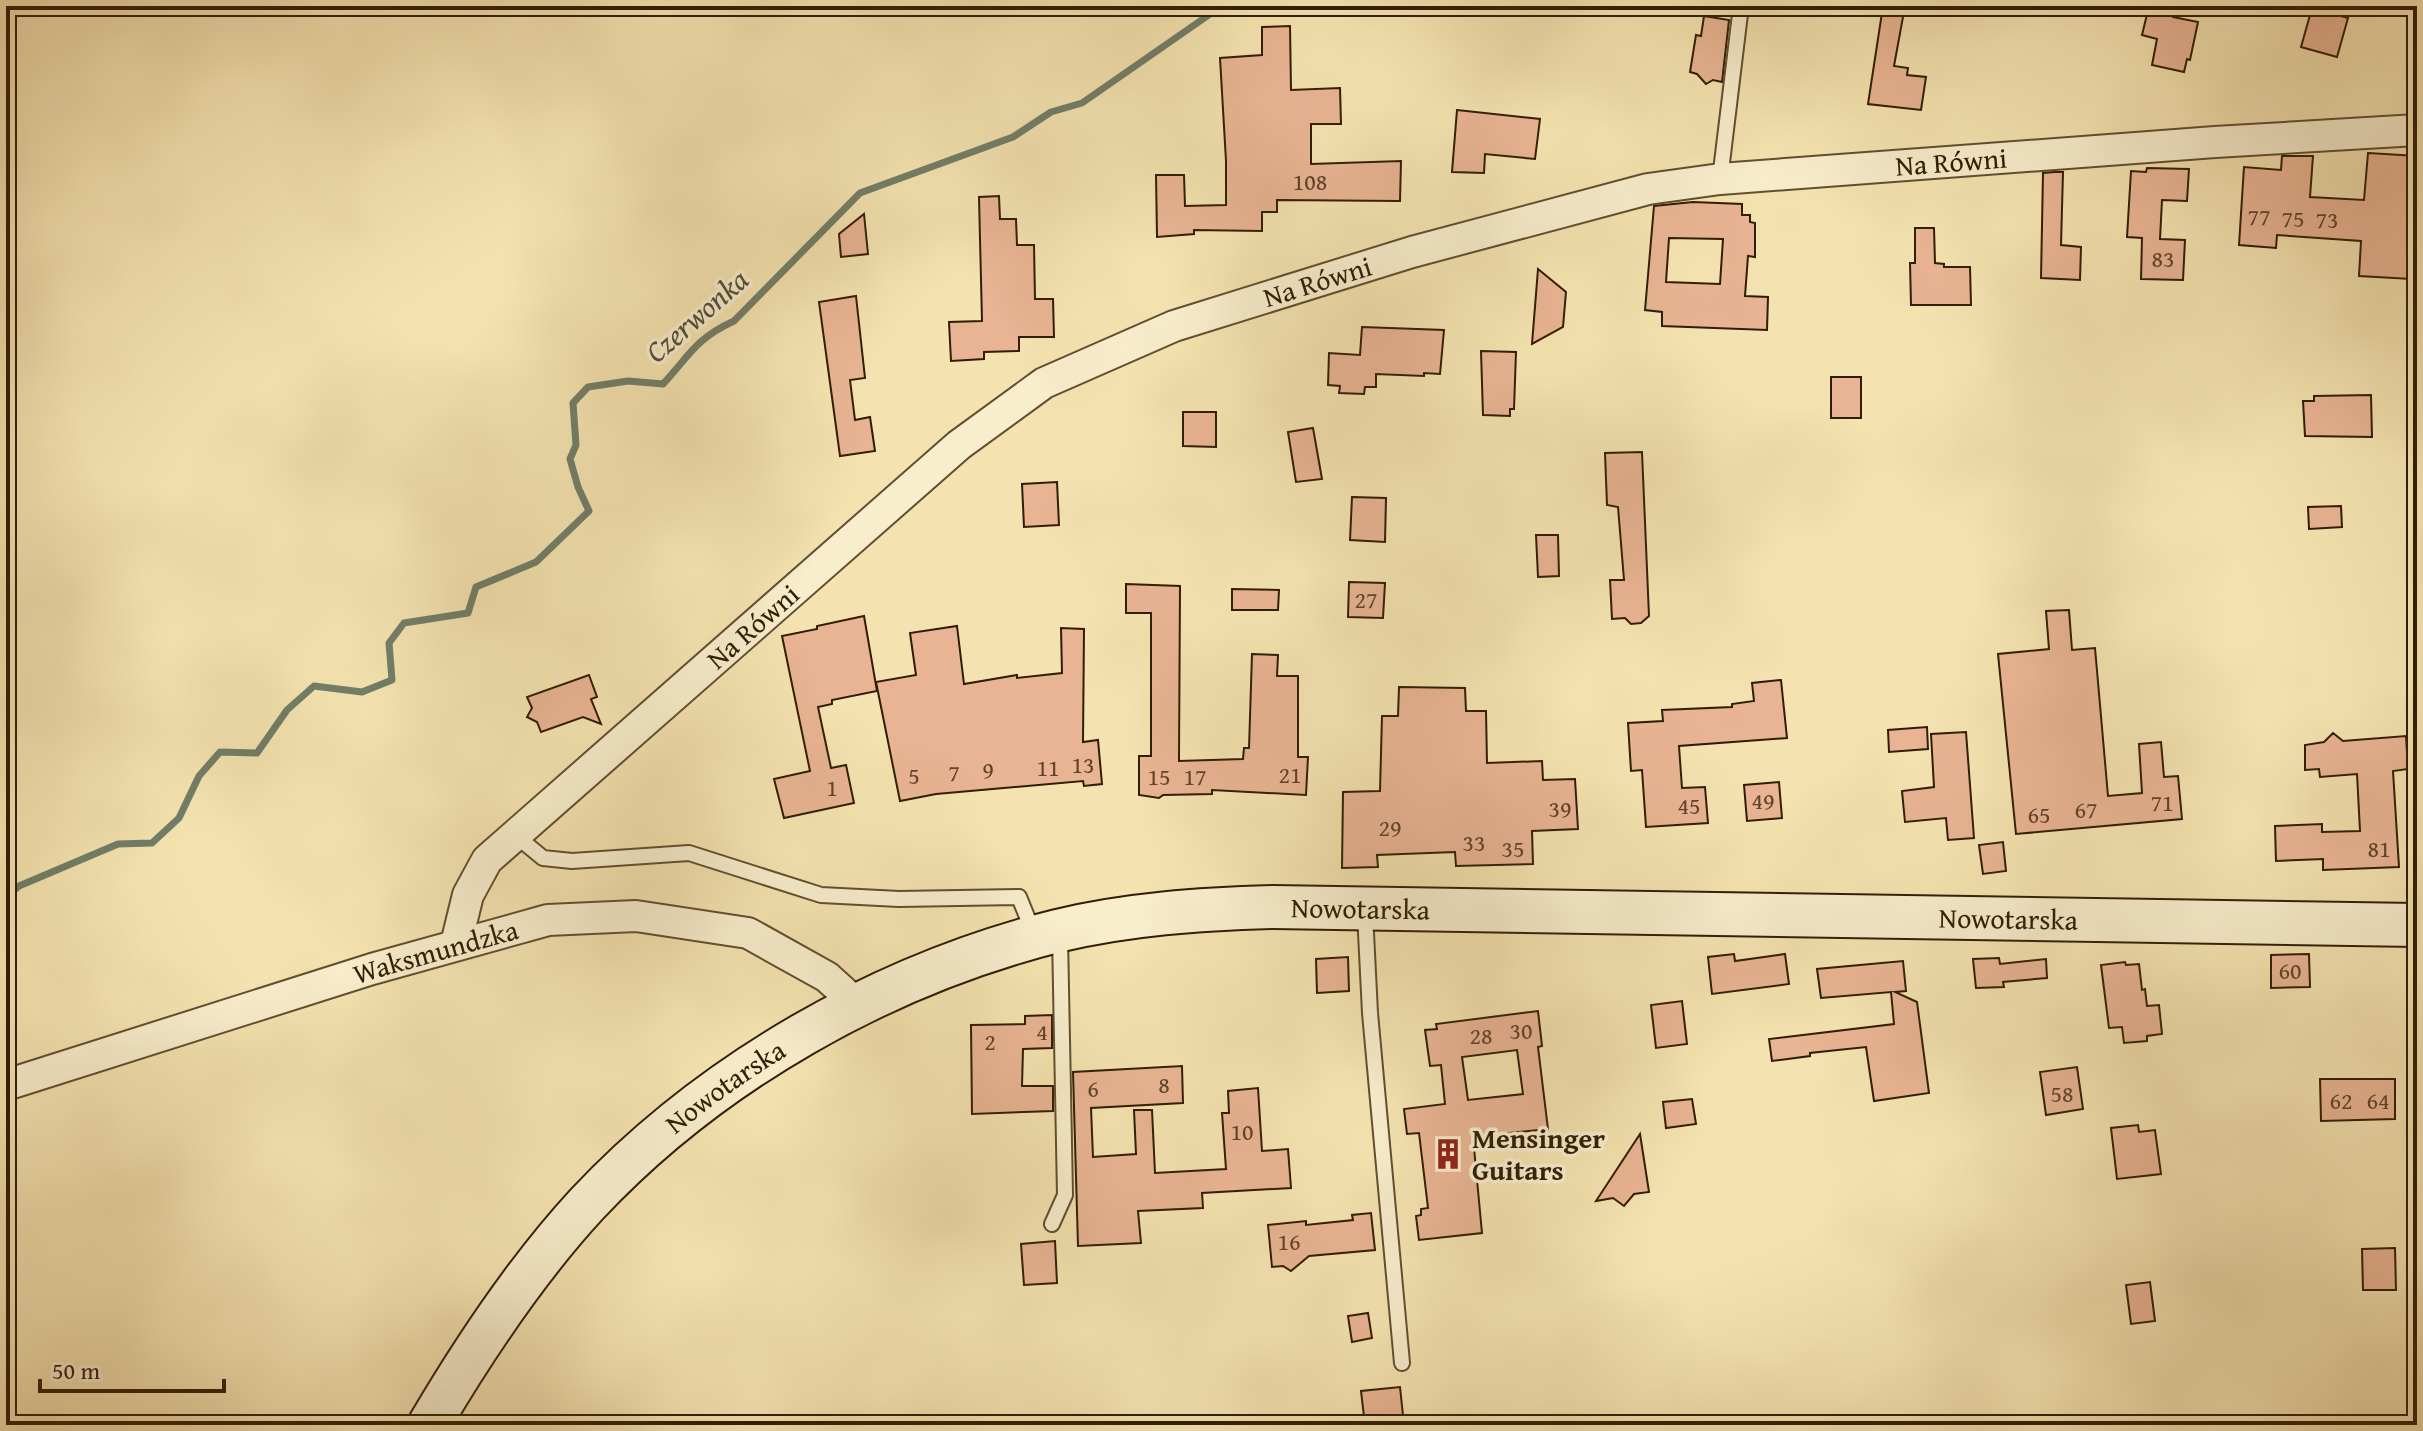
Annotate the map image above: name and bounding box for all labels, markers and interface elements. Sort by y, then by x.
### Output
street label: Na Równi [1894,137,2009,186]
house number: 108 [1293,164,1327,199]
house number: 77 [2247,199,2271,234]
house number: 75 [2281,201,2305,236]
house number: 73 [2315,202,2339,237]
house number: 83 [2151,241,2175,276]
street label: Na Równi [1258,245,1377,317]
water label: Czerwonka [635,258,758,373]
street label: Na Równi [697,574,808,678]
house number: 27 [1354,582,1378,617]
house number: 13 [1071,747,1095,782]
house number: 11 [1036,750,1060,785]
house number: 9 [982,752,994,787]
house number: 7 [948,755,960,790]
house number: 21 [1278,757,1302,792]
house number: 5 [908,758,920,793]
house number: 15 [1147,759,1171,794]
house number: 17 [1183,759,1207,794]
house number: 1 [826,770,838,805]
house number: 49 [1751,783,1775,818]
house number: 71 [2150,785,2174,820]
house number: 45 [1677,788,1701,823]
house number: 39 [1548,791,1572,826]
house number: 67 [2074,792,2098,827]
house number: 65 [2027,797,2051,832]
house number: 29 [1378,810,1402,845]
house number: 33 [1462,825,1486,860]
house number: 35 [1501,831,1525,866]
house number: 81 [2367,831,2391,866]
street label: Nowotarska [1291,886,1431,929]
street label: Nowotarska [1938,896,2079,940]
street label: Waksmundzka [348,908,523,994]
house number: 60 [2278,953,2302,988]
house number: 30 [1509,1013,1533,1048]
house number: 4 [1036,1014,1048,1049]
house number: 28 [1469,1018,1493,1053]
house number: 2 [984,1024,996,1059]
street label: Nowotarska [656,1028,793,1143]
house number: 8 [1158,1067,1170,1102]
house number: 6 [1087,1071,1099,1106]
house number: 58 [2050,1076,2074,1111]
house number: 62 [2329,1083,2353,1118]
house number: 64 [2366,1083,2390,1118]
house number: 10 [1230,1114,1254,1149]
place label: Mensinger Guitars [1472,1117,1605,1190]
building icon: Mensinger Guitars [1431,1137,1465,1171]
house number: 16 [1277,1224,1301,1259]
scale bar [40,1343,224,1393]
text: 50 m [52,1353,100,1388]

